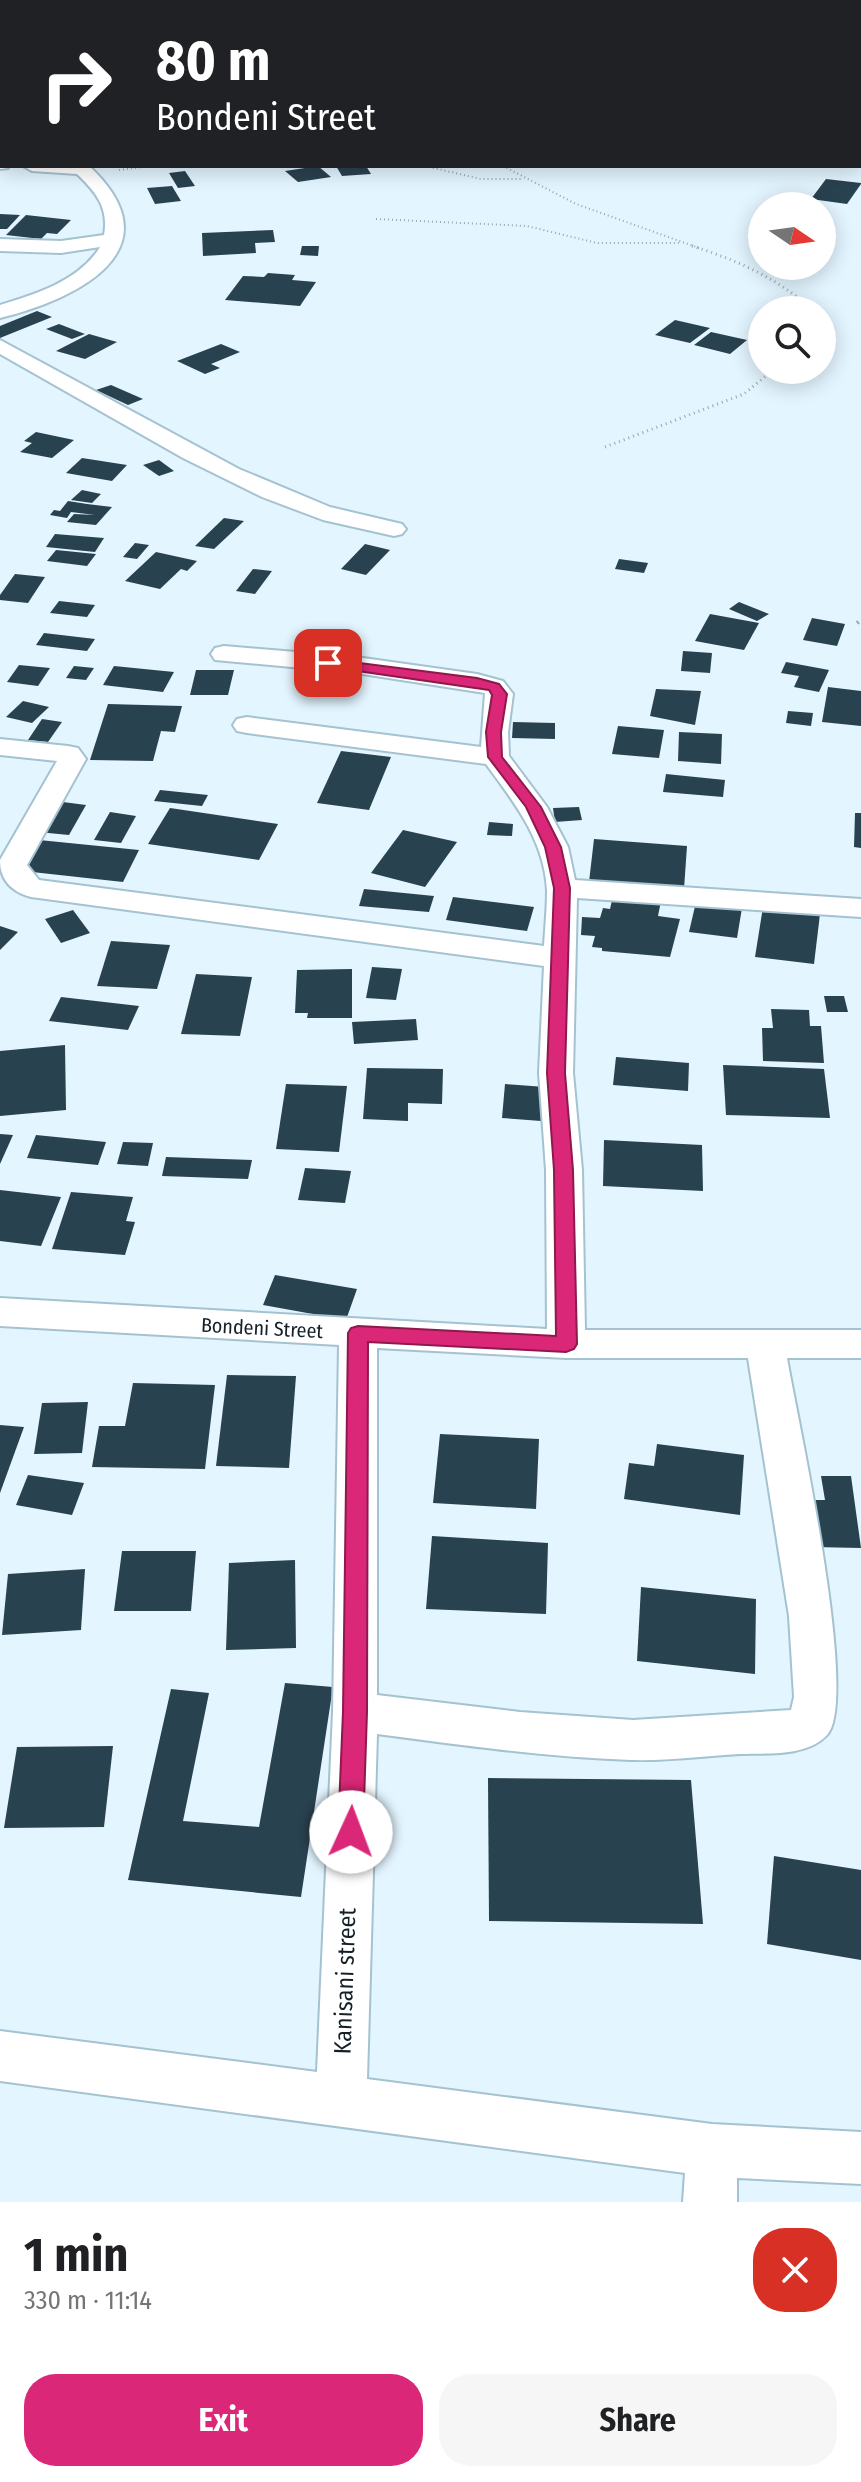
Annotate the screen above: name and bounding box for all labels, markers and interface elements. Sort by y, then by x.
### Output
text: 80 m [156,28,271,95]
icon: right [24,32,128,136]
text: Bondeni Street [156,96,376,140]
north arrow [748,192,836,280]
map controls [748,192,836,384]
button: search [748,296,836,384]
pin [294,629,362,697]
icon: arrive [306,641,350,685]
street label: Bondeni Street [200,1313,324,1343]
position arrow [309,1790,393,1874]
street label: Kanisani street [328,1907,362,2055]
text: 1 min [24,2226,129,2284]
button: close [753,2228,837,2312]
text: 330 m · 11:14 [24,2285,152,2316]
button: Exit [24,2374,423,2466]
button: Share [439,2374,837,2466]

